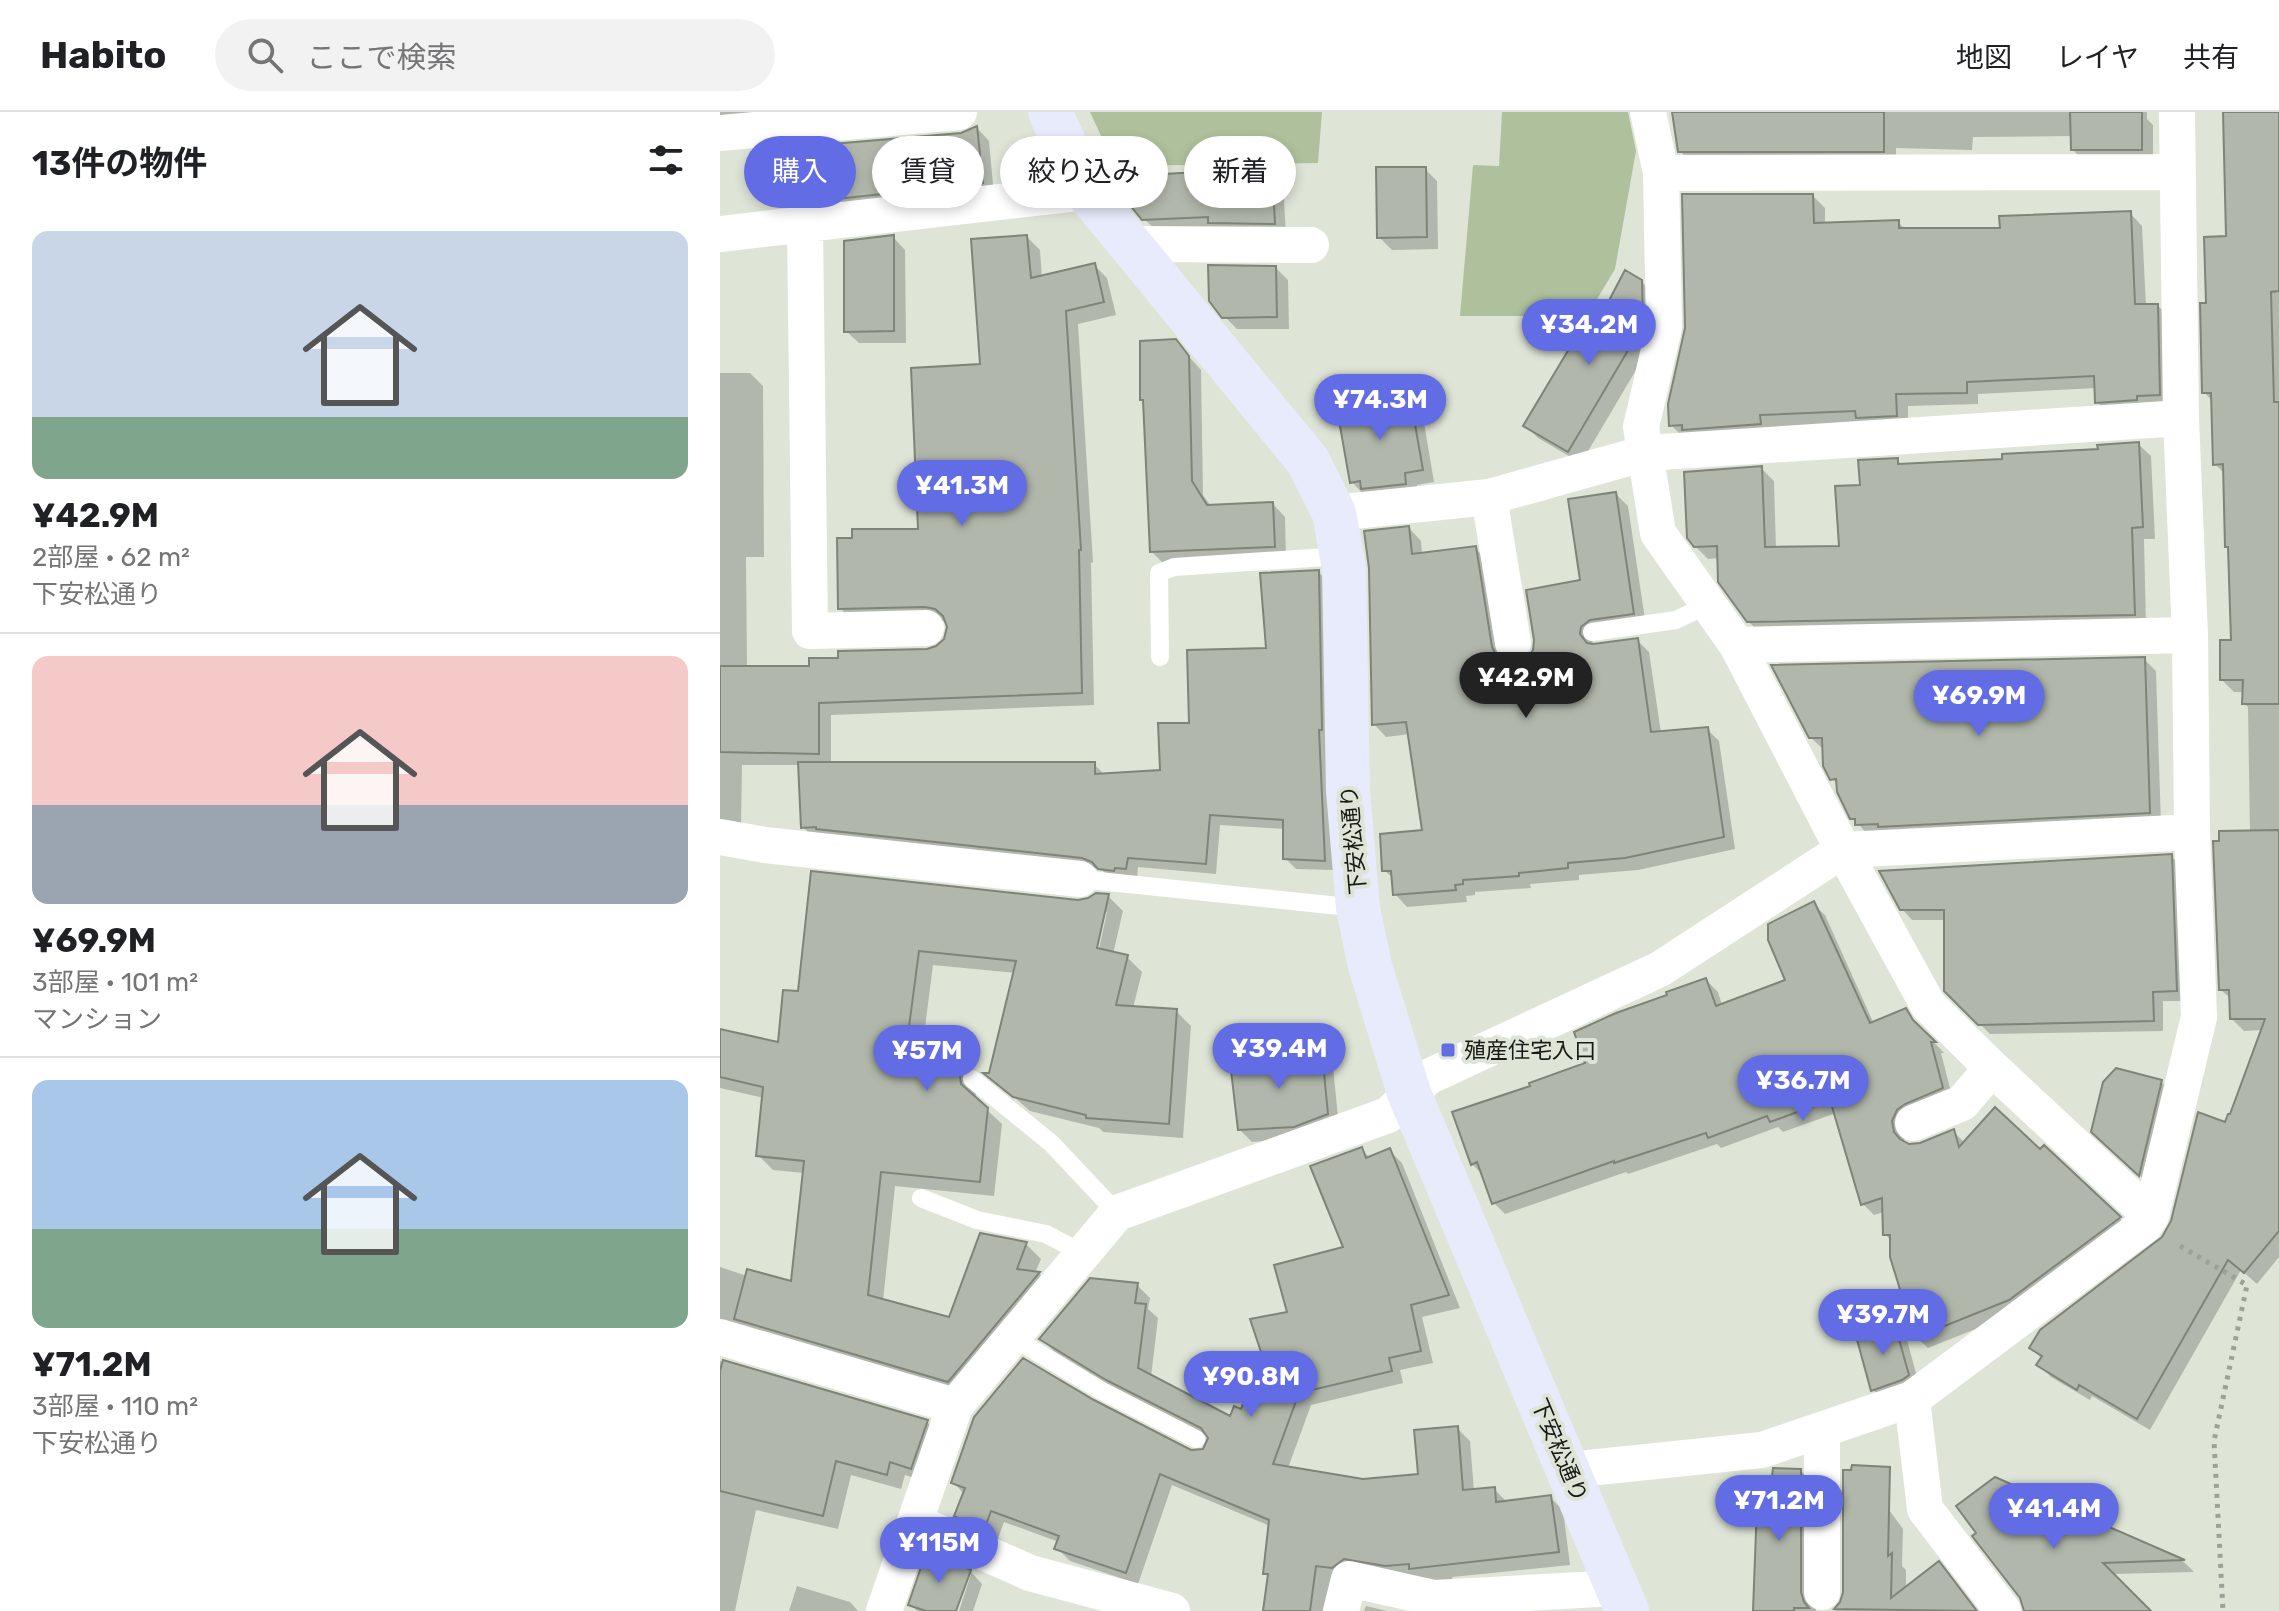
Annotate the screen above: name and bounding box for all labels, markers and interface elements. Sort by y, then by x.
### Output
search box [215,19,775,91]
text: Habito [40,32,167,78]
icon: search [243,33,287,77]
text: ここで検索 [307,40,457,76]
text: 地図 [1956,41,2012,74]
text: レイヤ [2056,41,2139,74]
text: 共有 [2183,41,2239,74]
chip: 購入 [744,136,856,208]
chip: 賃貸 [872,136,984,208]
chip: 絞り込み [1000,136,1168,208]
chip: 新着 [1184,136,1296,208]
icon: filters [644,138,688,182]
text: 13件の物件 [32,143,207,184]
icon: home [288,283,432,427]
pin: ¥34.2M [1524,299,1654,367]
text: ¥34.2M [1540,309,1638,340]
pin: ¥74.3M [1315,374,1445,442]
text: ¥74.3M [1332,384,1428,415]
pin: ¥41.3M [897,460,1027,528]
text: ¥41.3M [915,470,1009,501]
text: ¥42.9M [32,495,159,536]
text: 2部屋 · 62 m² [32,542,190,573]
text: 下安松通り [32,579,162,610]
pin: ¥42.9M [1461,652,1591,720]
text: ¥42.9M [1477,662,1575,693]
pin: ¥69.9M [1914,670,2044,738]
text: ¥69.9M [1932,680,2026,711]
icon: home [288,708,432,852]
street label: 下安松通り [1335,784,1372,896]
text: ¥69.9M [32,920,156,961]
text: 3部屋 · 101 m² [32,967,198,998]
text: マンション [32,1004,162,1035]
pin: ¥39.4M [1214,1023,1344,1091]
pin: ¥57M [880,1025,974,1093]
text: ¥39.4M [1231,1033,1327,1064]
text: ¥57M [891,1035,963,1066]
place label: 殖産住宅入口 [1464,1037,1596,1064]
marker: 殖産住宅入口 [1439,1041,1457,1059]
pin: ¥36.7M [1738,1055,1868,1123]
text: ¥36.7M [1756,1065,1851,1096]
icon: home [288,1132,432,1276]
pin: ¥39.7M [1818,1289,1948,1357]
text: ¥39.7M [1836,1299,1930,1330]
text: ¥71.2M [32,1344,152,1385]
pin: ¥90.8M [1186,1351,1316,1419]
text: ¥90.8M [1202,1361,1300,1392]
text: 3部屋 · 110 m² [32,1391,198,1422]
street label: 下安松通り [1526,1394,1593,1506]
text: 下安松通り [32,1428,162,1459]
pin: ¥71.2M [1714,1475,1844,1543]
pin: ¥41.4M [1989,1483,2119,1551]
text: ¥71.2M [1733,1485,1825,1516]
text: ¥41.4M [2007,1493,2101,1524]
pin: ¥115M [883,1517,995,1585]
text: ¥115M [898,1527,980,1558]

